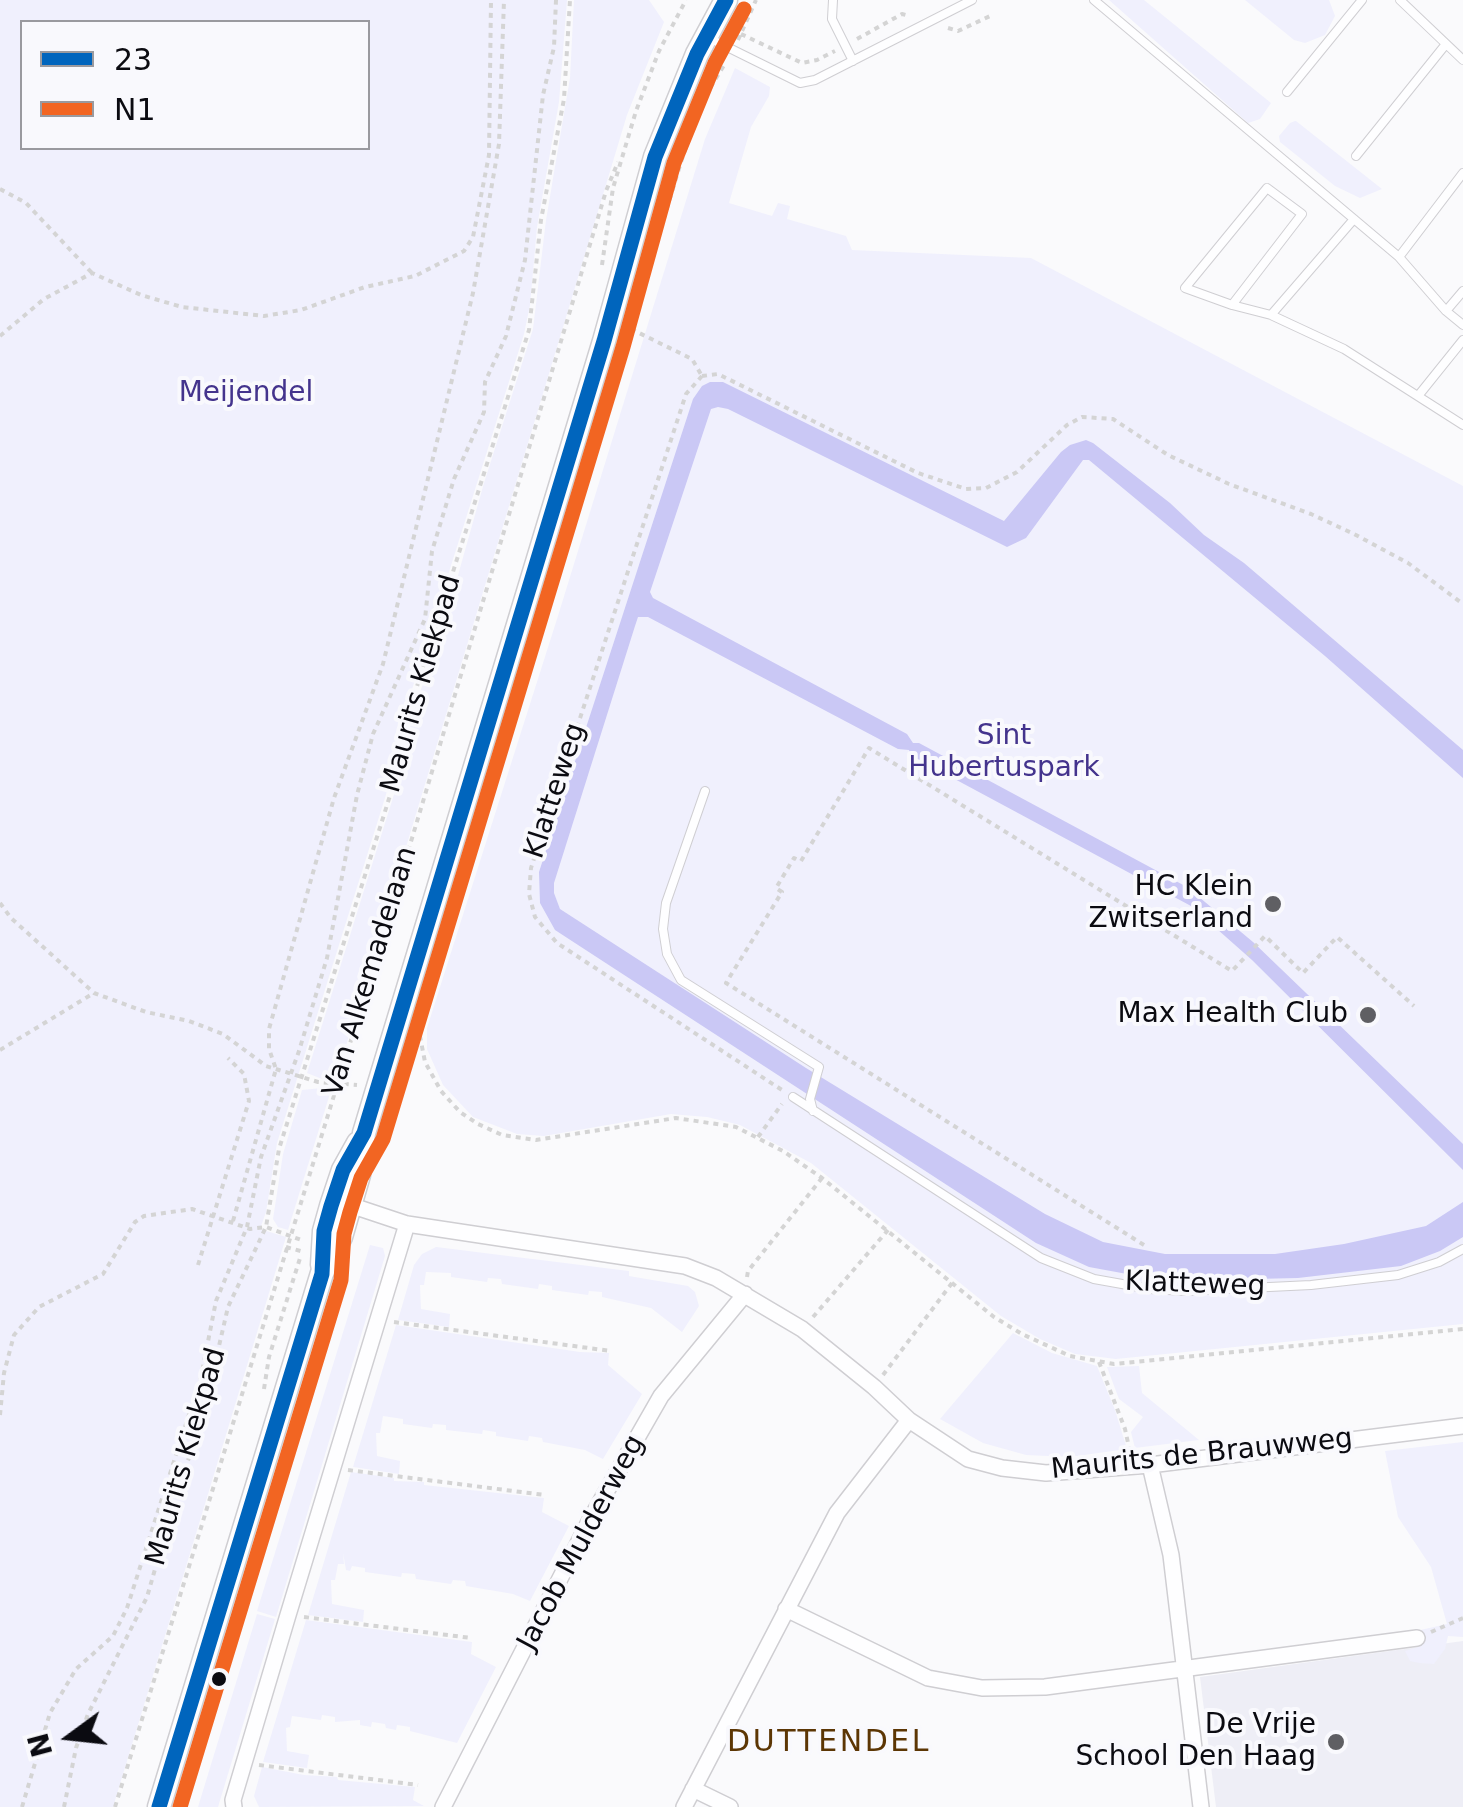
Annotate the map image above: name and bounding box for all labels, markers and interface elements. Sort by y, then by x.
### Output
legend [20,20,370,150]
text: 23 [114,42,152,77]
text: N1 [114,92,156,127]
park label: Meijendel [179,377,313,411]
street label: Maurits Kiekpad [375,571,469,797]
street label: Klatteweg [518,719,594,863]
park label: Sint Hubertuspark [908,720,1100,786]
street label: Van Alkemadelaan [317,843,425,1101]
place label: HC Klein Zwitserland [1088,871,1253,937]
marker: HC Klein Zwitserland [1262,893,1284,915]
place label: Max Health Club [1118,998,1348,1032]
marker: Max Health Club [1357,1004,1379,1026]
street label: Klatteweg [1124,1266,1266,1304]
street label: Maurits Kiekpad [140,1344,234,1570]
street label: Maurits de Brauwweg [1050,1422,1354,1488]
street label: Jacob Mulderweg [511,1430,653,1656]
unlabelled marker [209,1669,229,1689]
north arrow [20,1687,120,1787]
place label: De Vrije School Den Haag [1076,1709,1316,1775]
district label: DUTTENDEL [727,1725,931,1761]
text: N [22,1729,60,1760]
marker: De Vrije School Den Haag [1325,1731,1347,1753]

